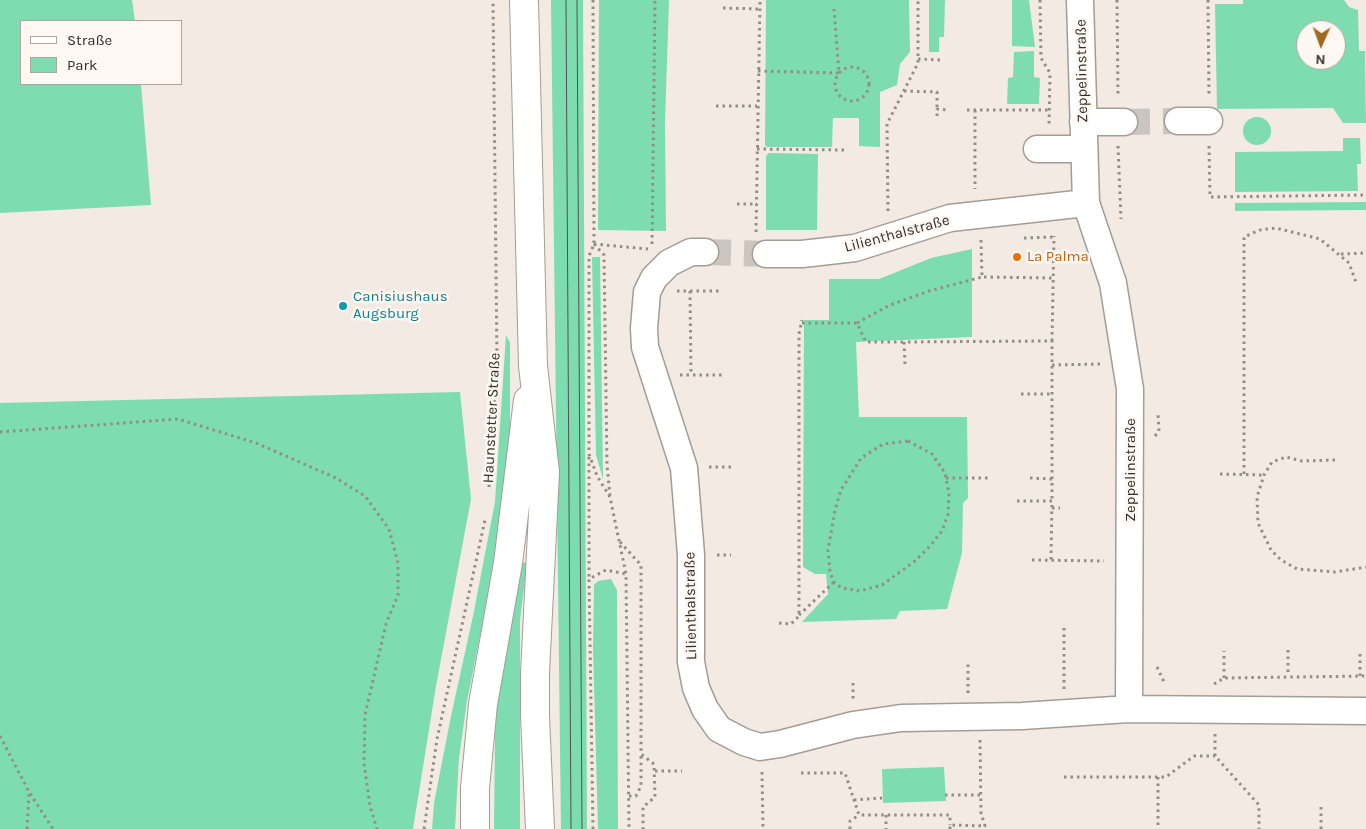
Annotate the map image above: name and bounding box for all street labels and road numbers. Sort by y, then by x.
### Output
street label: Zeppelinstraße [1072,19,1092,123]
street label: Lilienthalstraße [842,211,952,257]
street label: Haunstetter Straße [480,352,504,484]
street label: Zeppelinstraße [1122,418,1140,522]
street label: Lilienthalstraße [681,552,701,660]

